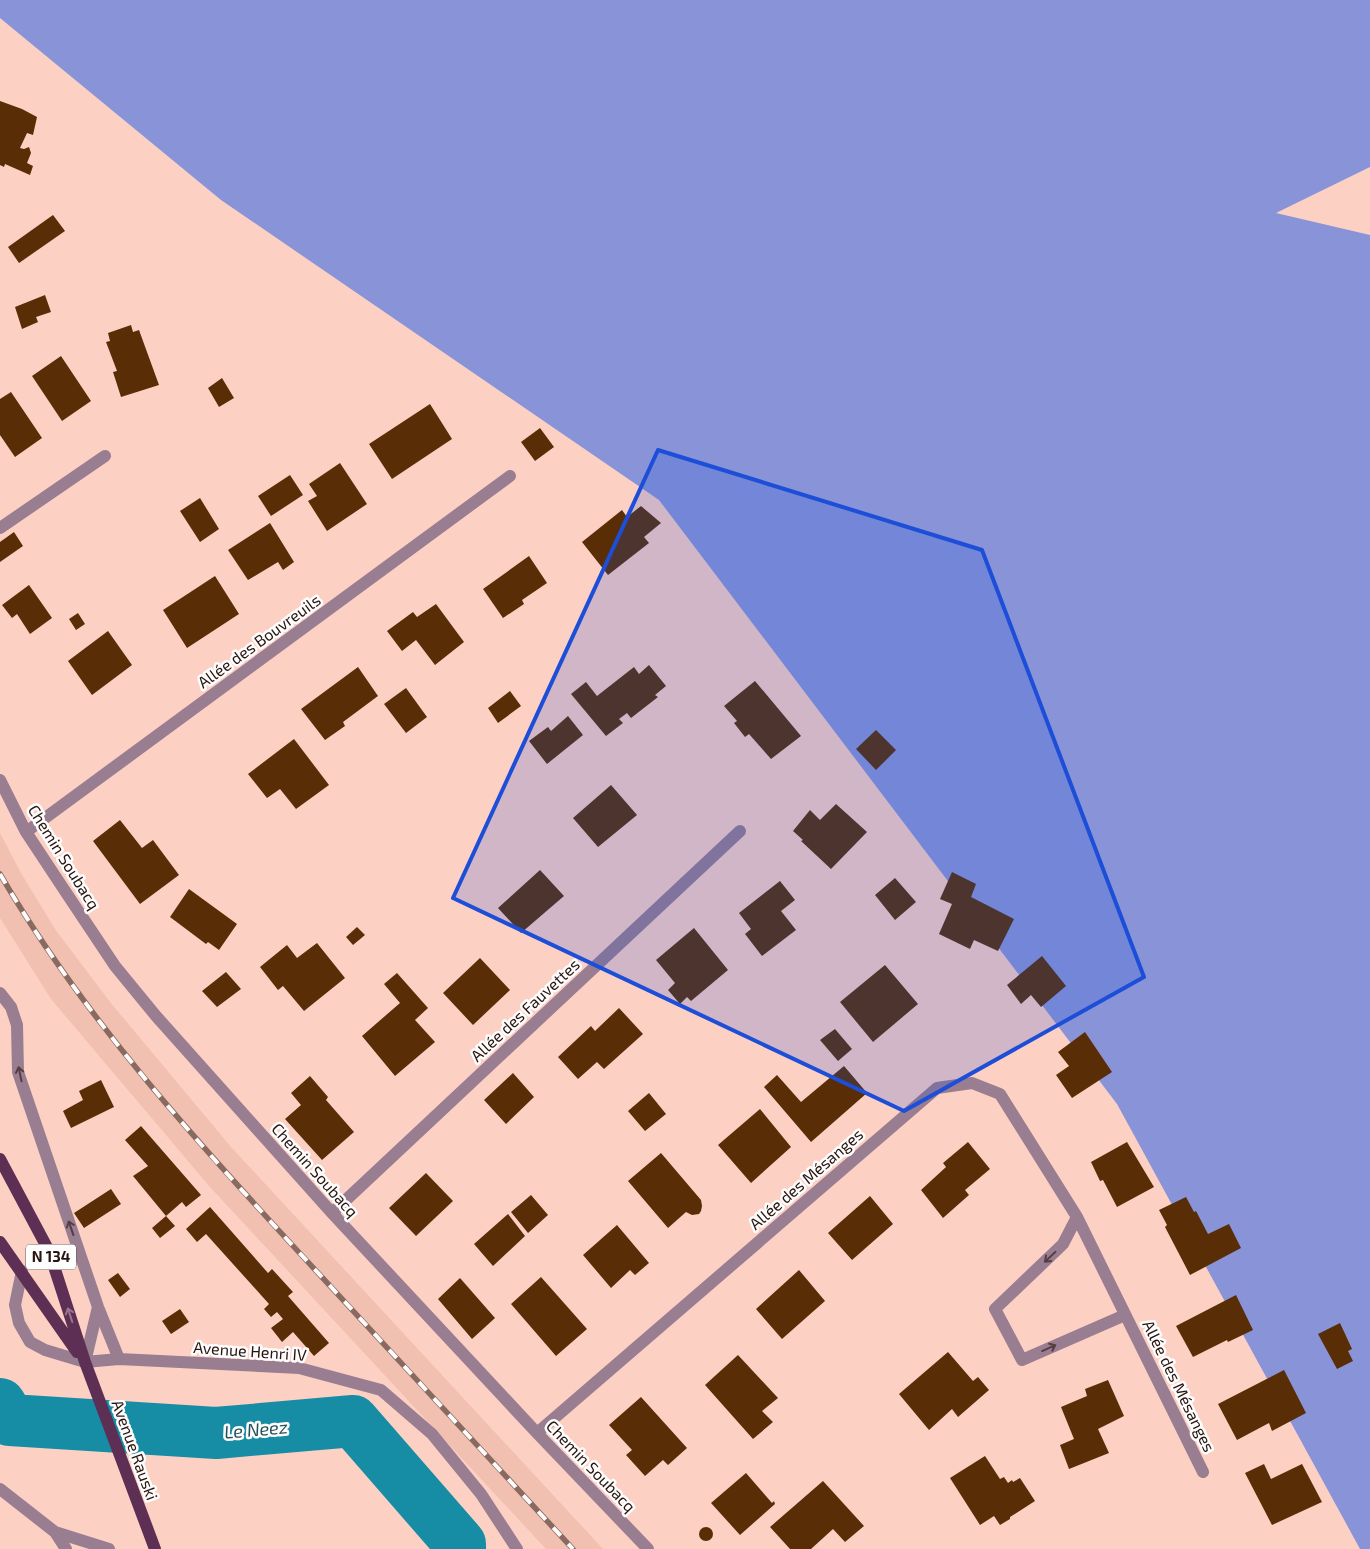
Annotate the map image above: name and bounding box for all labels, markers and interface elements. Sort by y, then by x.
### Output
street label: Allée des Bouvreuils [194,590,324,691]
street label: Chemin Soubacq [25,801,104,913]
street label: Allée des Fauvettes [466,954,583,1065]
one-way arrow [15,1066,24,1082]
street label: Chemin Soubacq [268,1119,363,1221]
street label: Allée des Mésanges [745,1124,866,1233]
one-way arrow [66,1220,76,1236]
road number: N 134 [26,1244,76,1270]
one-way arrow [1044,1251,1056,1263]
one-way arrow [64,1308,74,1324]
street label: Allée des Mésanges [1139,1317,1220,1455]
street label: Avenue Henri IV [193,1337,308,1364]
one-way arrow [1041,1343,1056,1353]
street label: Avenue Rauski [109,1397,162,1503]
water label: Le Neez [223,1415,289,1443]
street label: Chemin Soubacq [543,1416,640,1515]

